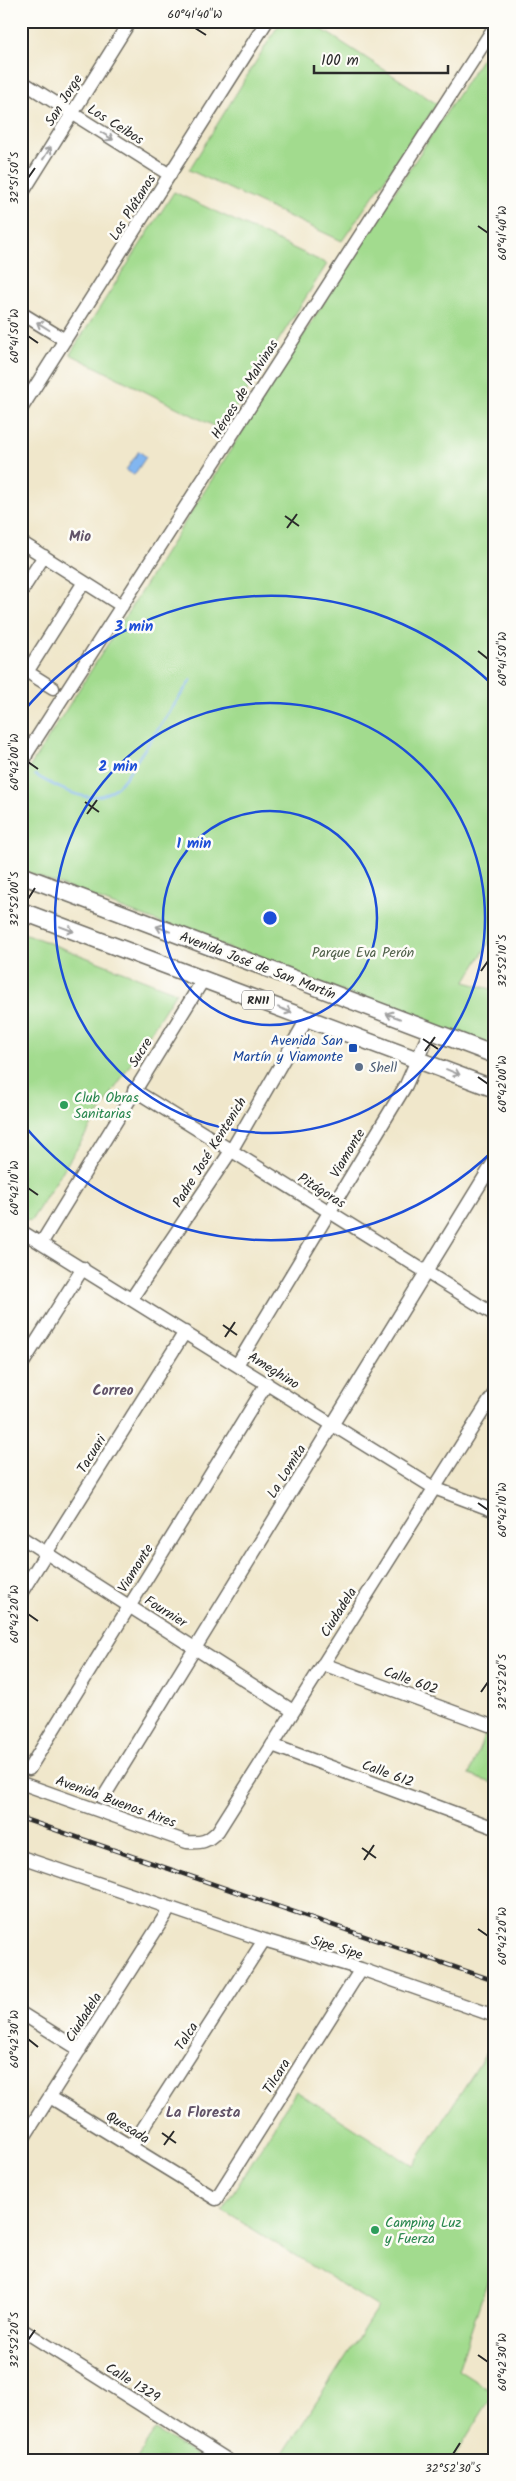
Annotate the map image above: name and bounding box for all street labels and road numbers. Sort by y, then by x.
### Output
street label: San Jorge [39,70,89,131]
street label: Los Ceibos [83,99,148,151]
street label: Los Plátanos [104,170,162,245]
street label: Héroes de Malvinas [205,336,284,444]
street label: Avenida José de San Martín [176,926,339,1006]
road number: RN11 [242,990,274,1010]
street label: Sucre [123,1033,159,1072]
street label: Padre José Kentenich [167,1093,253,1212]
street label: Viamonte [325,1124,372,1182]
street label: Pitágoras [293,1167,350,1214]
street label: Ameghino [243,1346,304,1395]
street label: Tacuari [72,1431,113,1478]
street label: La Lomita [262,1440,312,1503]
street label: Viamonte [112,1539,160,1597]
street label: Ciudadela [315,1583,363,1642]
street label: Fournier [140,1590,192,1634]
street label: Calle 602 [380,1661,441,1701]
street label: Calle 612 [359,1754,417,1794]
street label: Avenida Buenos Aires [52,1770,179,1834]
street label: Sipe Sipe [308,1930,366,1966]
street label: Ciudadela [60,1988,108,2047]
street label: Talca [169,2018,204,2055]
street label: Tilcara [257,2054,296,2099]
street label: Quesada [101,2106,154,2150]
street label: Calle 1329 [101,2357,164,2408]

